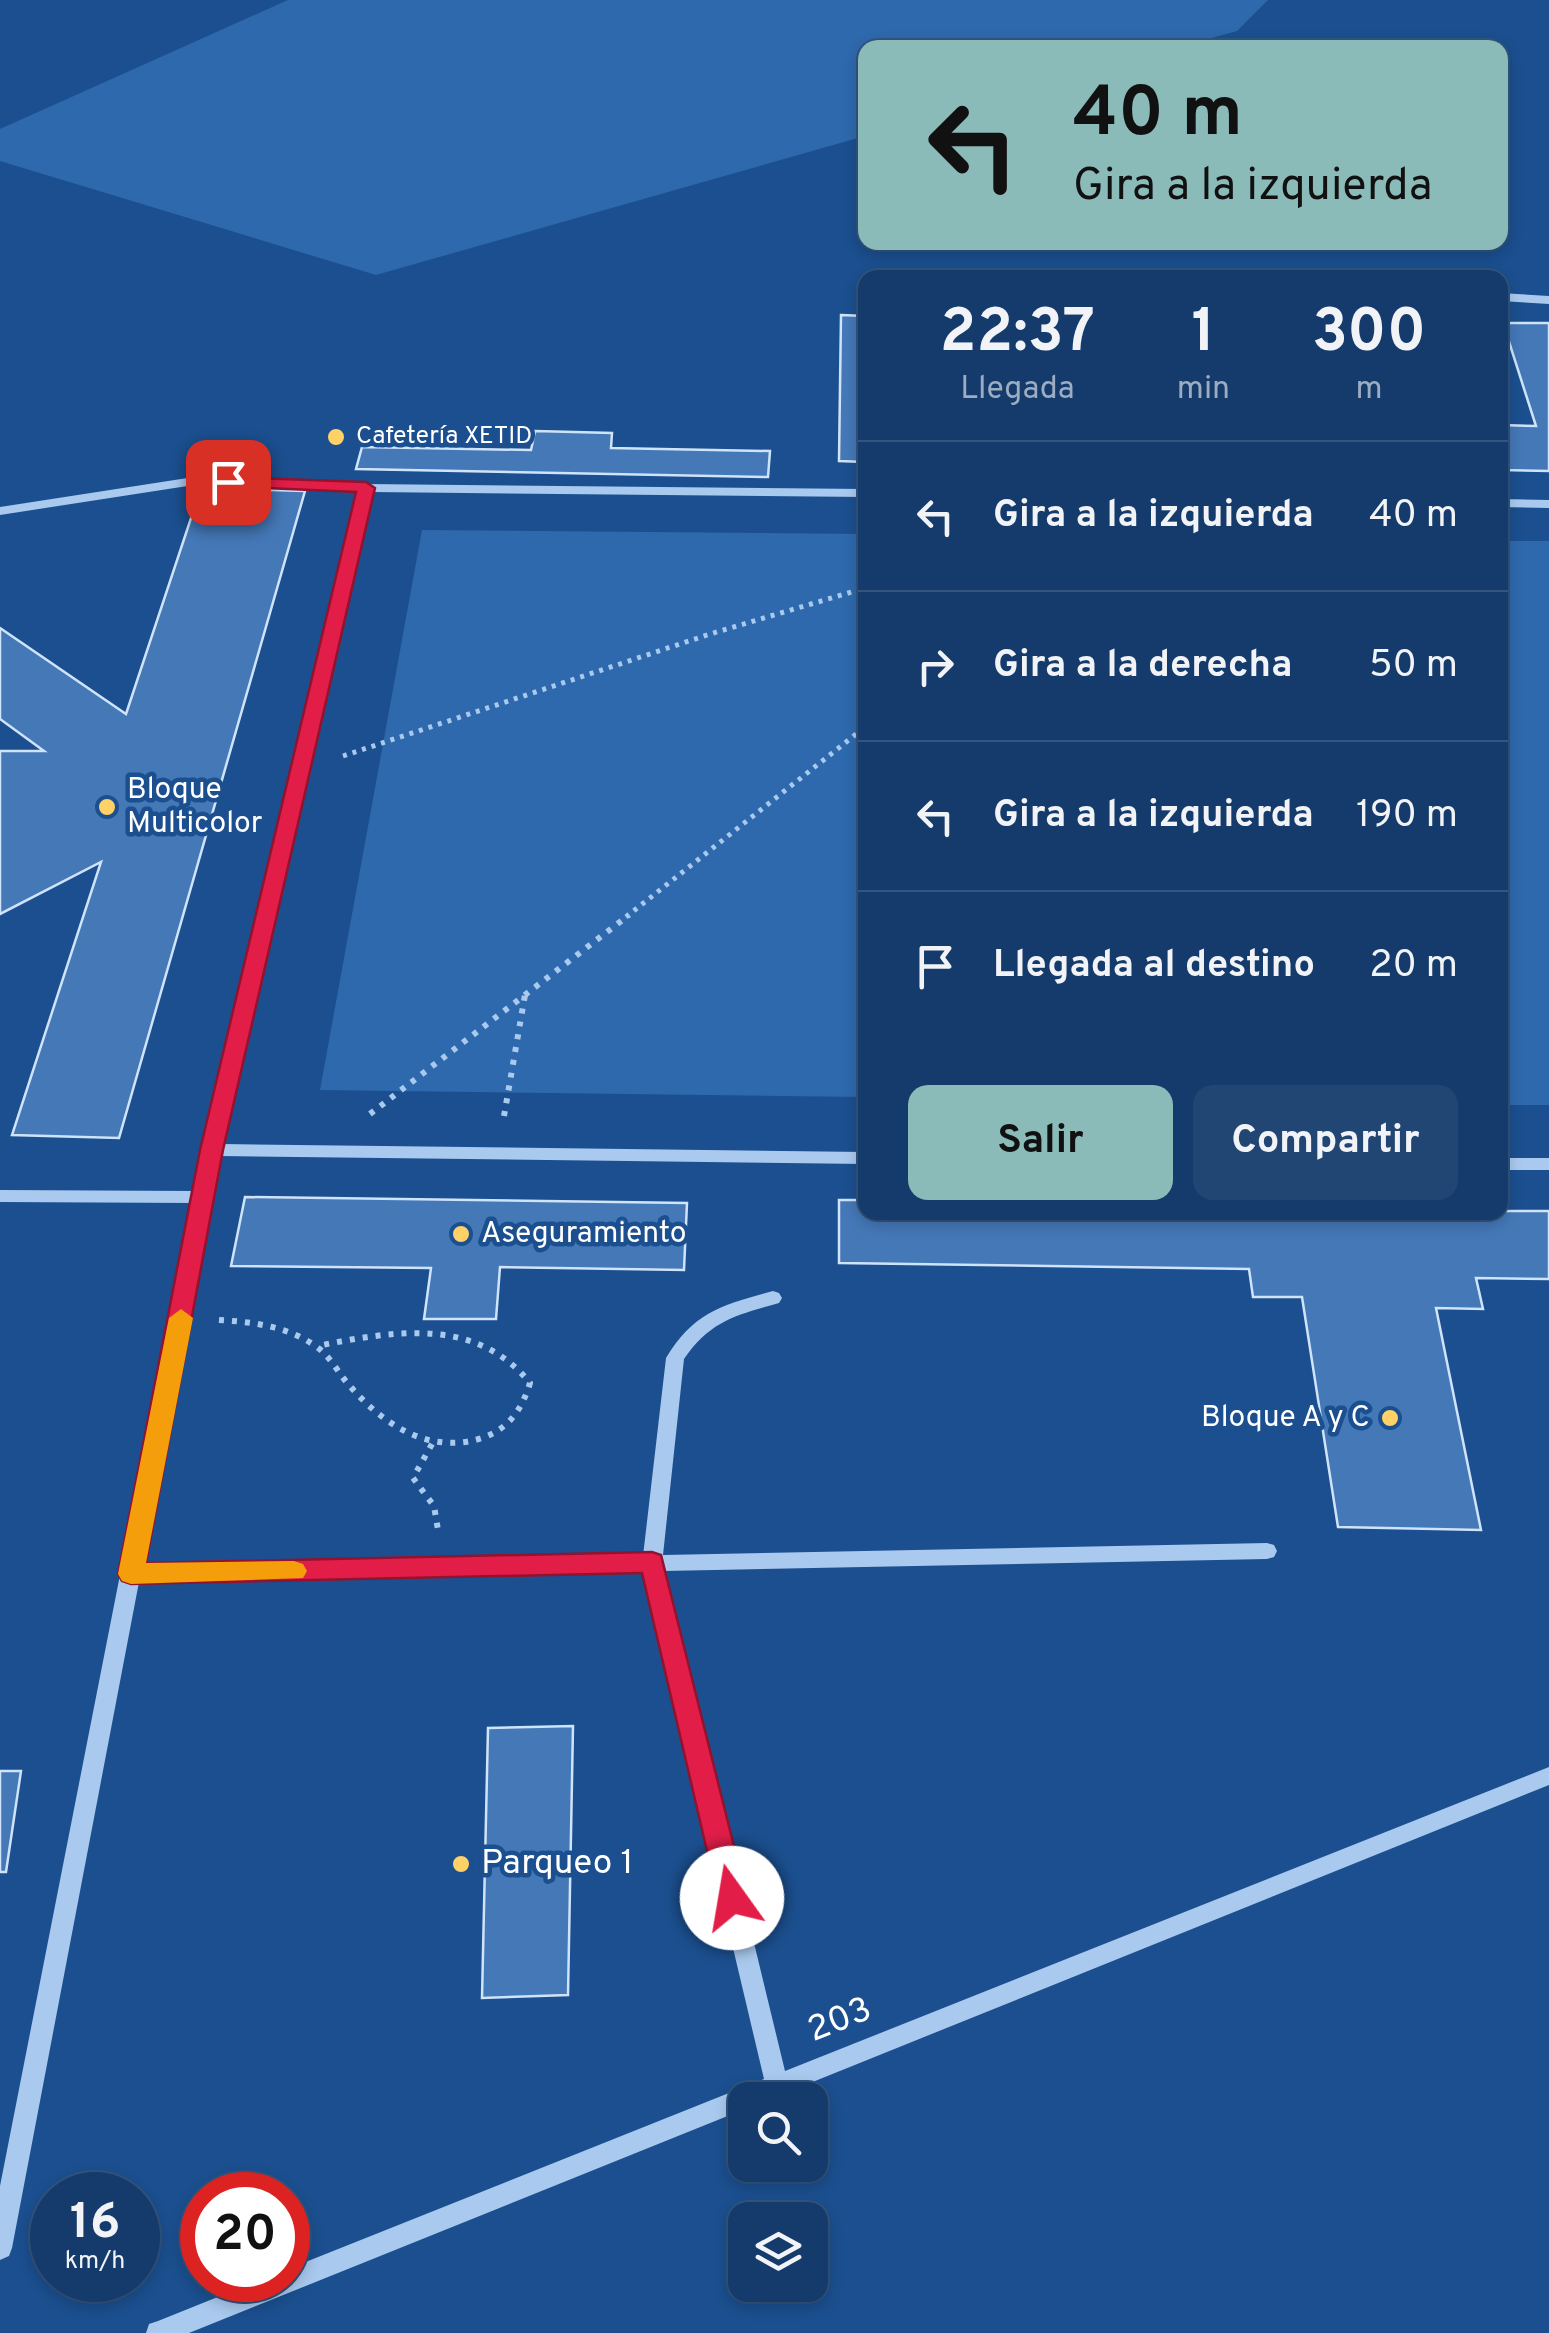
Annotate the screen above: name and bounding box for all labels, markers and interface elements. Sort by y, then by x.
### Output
text: 40 m [1073,72,1243,161]
icon: left [908,80,1038,210]
text: Gira a la izquierda [1073,159,1432,216]
text: 22:37 [940,297,1095,373]
text: 1 [1191,297,1215,373]
text: 300 [1312,297,1426,373]
text: Llegada [960,370,1075,410]
text: min [1177,370,1230,410]
text: m [1355,370,1383,410]
place label: Cafetería XETID [356,421,532,453]
marker: Cafetería XETID [325,426,347,448]
pin [186,440,271,525]
icon: arrive [201,455,256,510]
icon: left [908,489,963,544]
text: Gira a la izquierda [993,492,1314,541]
text: 40 m [1369,492,1458,541]
icon: right [908,639,963,694]
text: Gira a la derecha [993,642,1292,691]
text: 50 m [1369,642,1458,691]
place label: Bloque Multicolor [127,772,263,843]
icon: left [908,789,963,844]
text: Gira a la izquierda [993,792,1314,841]
text: 190 m [1356,792,1458,841]
marker: Bloque Multicolor [96,796,118,818]
icon: arrive [908,939,963,994]
text: Llegada al destino [993,942,1315,991]
text: 20 m [1369,942,1458,991]
button: Salir [908,1085,1173,1200]
button: Compartir [1193,1085,1458,1200]
place label: Aseguramiento [481,1216,687,1253]
marker: Aseguramiento [450,1223,472,1245]
place label: Bloque A y C [1201,1400,1370,1437]
marker: Bloque A y C [1379,1407,1401,1429]
place label: Parqueo 1 [481,1842,633,1886]
position arrow [680,1846,784,1950]
marker: Parqueo 1 [450,1853,472,1875]
street label: 203 [802,1988,878,2054]
map controls [728,2082,828,2302]
button: search [728,2082,828,2182]
speed limit sign: 20 [180,2172,310,2302]
text: 16 [70,2193,120,2256]
button: layers [728,2202,828,2302]
text: km/h [65,2246,125,2278]

